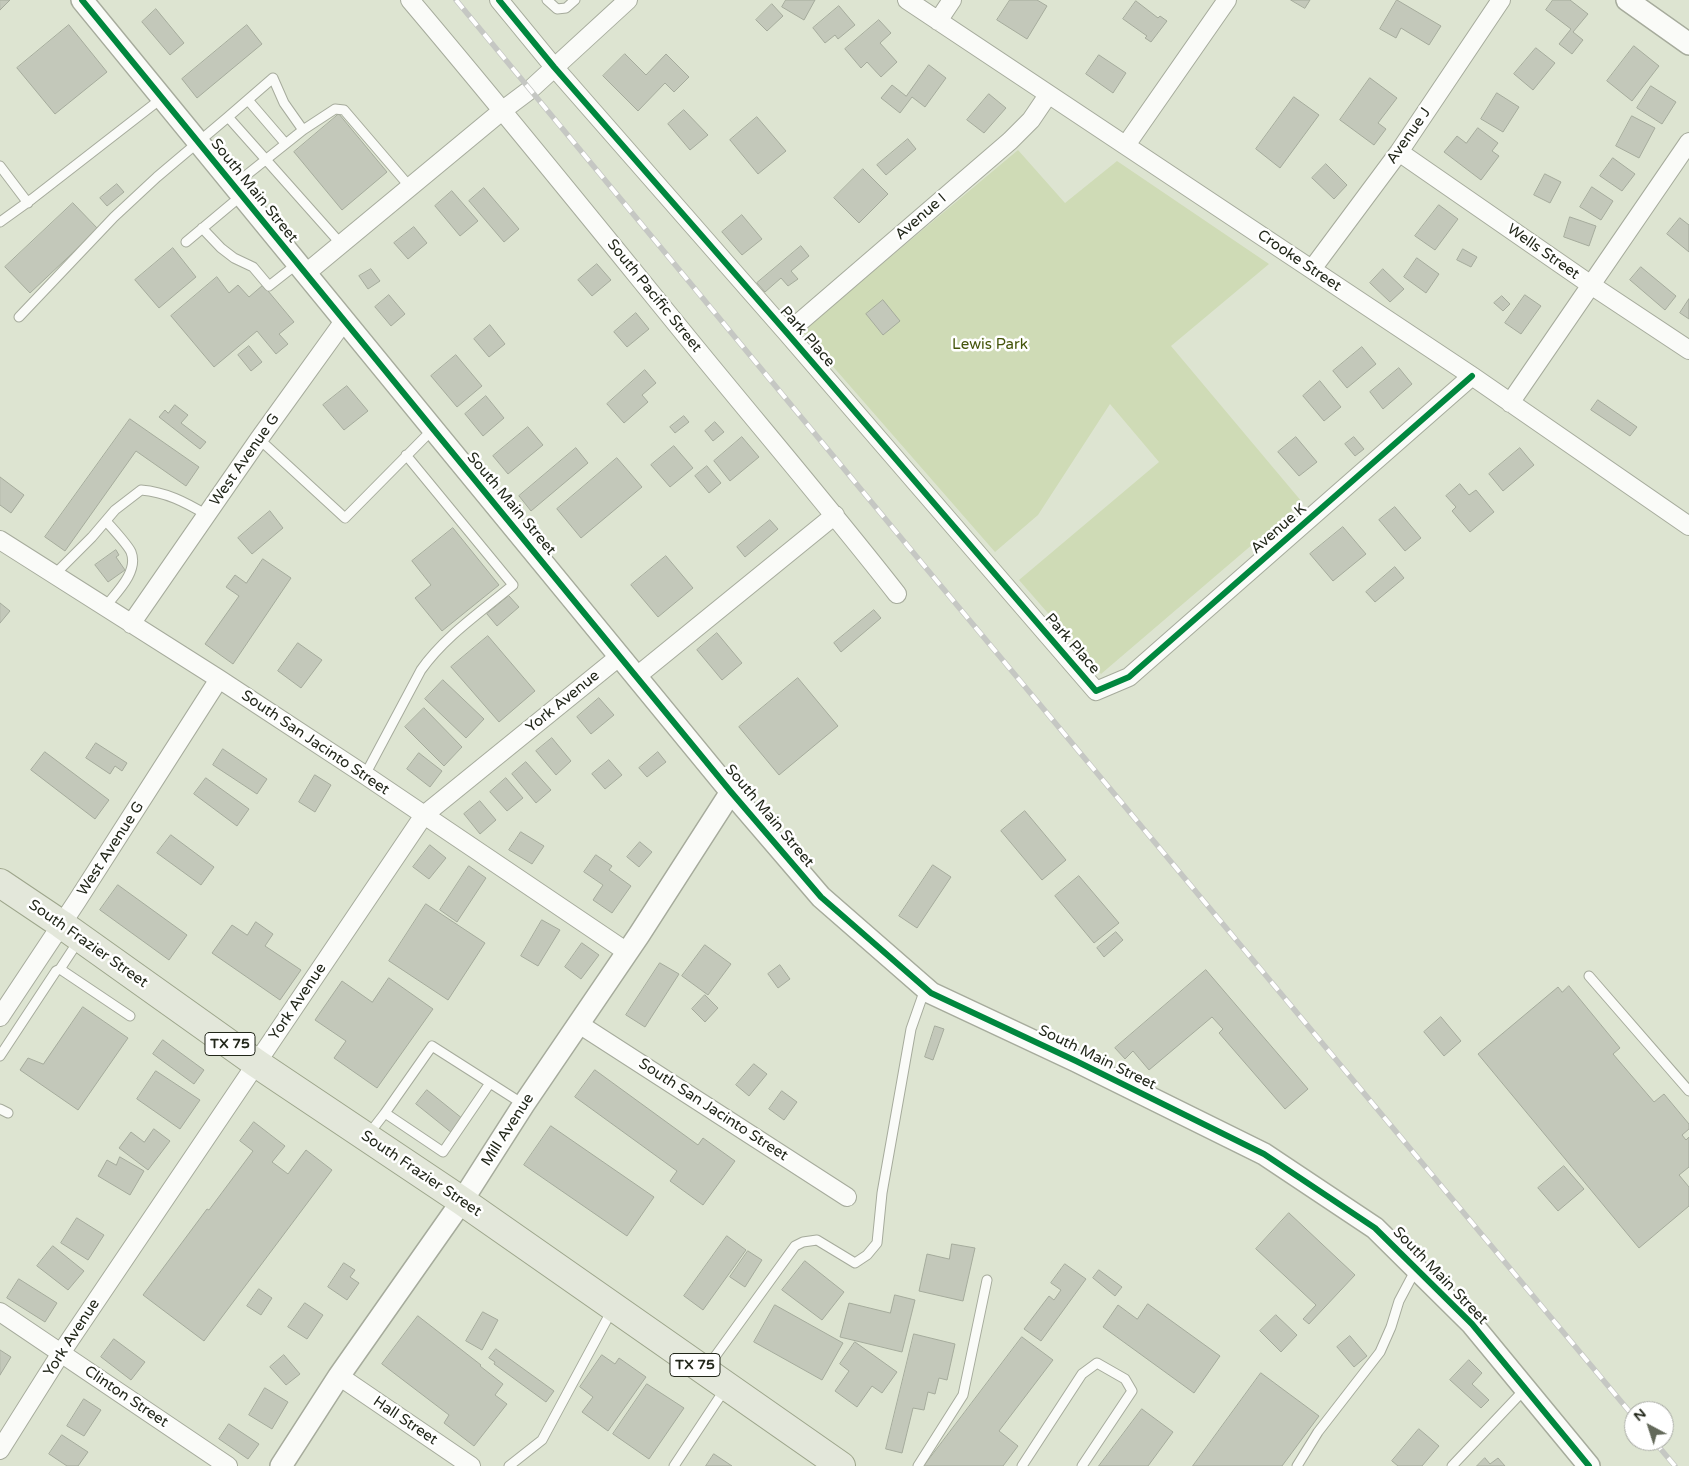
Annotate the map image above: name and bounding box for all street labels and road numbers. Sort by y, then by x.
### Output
street label: Avenue J [1383,104,1435,168]
street label: South Main Street [206,135,302,247]
street label: Avenue I [892,190,950,244]
street label: Wells Street [1503,220,1583,284]
street label: Crooke Street [1254,226,1344,296]
street label: South Pacific Street [603,236,705,356]
street label: Park Place [776,303,838,371]
street label: West Avenue G [206,410,284,510]
street label: South Main Street [463,449,559,559]
street label: Avenue K [1248,500,1310,558]
street label: Park Place [1041,610,1103,678]
street label: York Avenue [523,667,603,737]
street label: South San Jacinto Street [238,687,392,799]
street label: South Main Street [721,761,817,871]
street label: West Avenue G [74,799,148,899]
street label: South Frazier Street [25,896,151,992]
street label: York Avenue [266,960,330,1044]
street label: South Main Street [1035,1022,1159,1094]
road number: TX 75 [205,1032,255,1056]
street label: South San Jacinto Street [635,1055,791,1165]
street label: Mill Avenue [478,1090,538,1170]
street label: South Frazier Street [357,1127,485,1221]
street label: South Main Street [1389,1223,1491,1329]
street label: York Avenue [40,1296,104,1380]
road number: TX 75 [670,1354,720,1376]
street label: Clinton Street [81,1362,171,1432]
street label: Hall Street [369,1393,441,1449]

